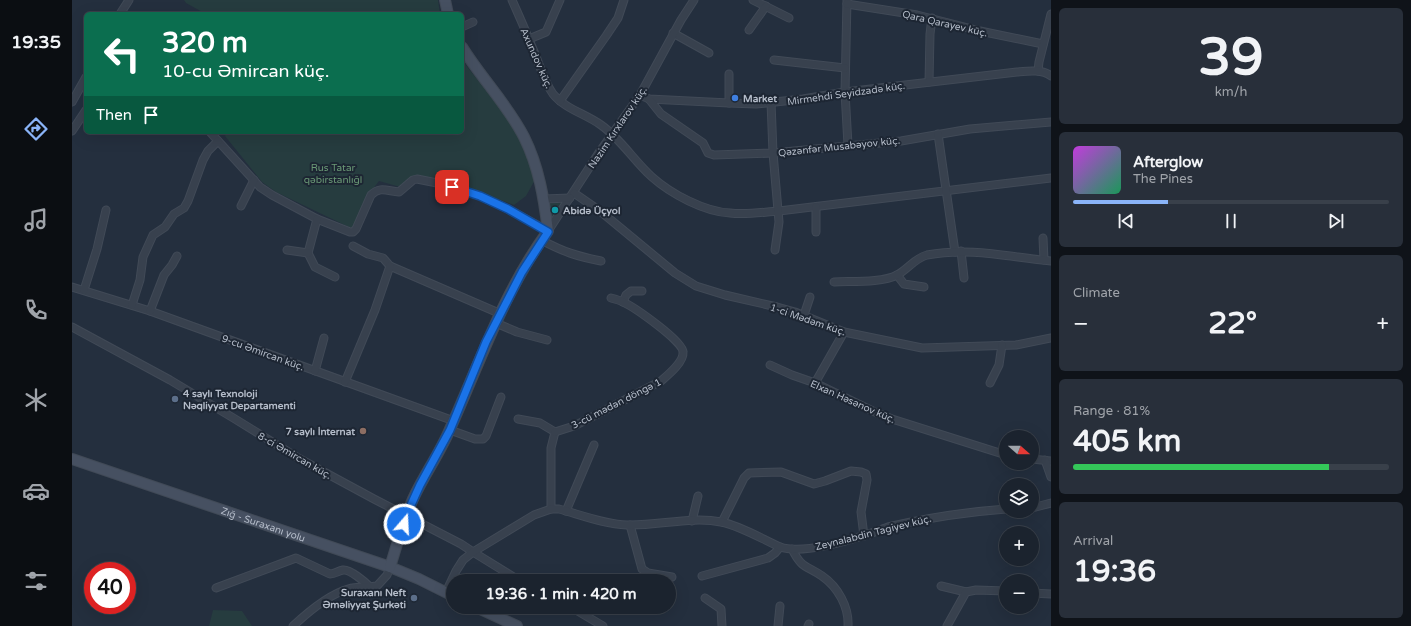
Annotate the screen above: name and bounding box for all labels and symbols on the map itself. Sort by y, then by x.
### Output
street label: Qara Qarayev küç. [901,8,989,40]
street label: Axundov küç. [517,26,555,90]
street label: Mirmehdi Seyidzadə küç. [786,80,906,108]
street label: Nazim Kırxlarov küç. [586,84,650,171]
marker: Market [730,93,740,103]
place label: Market [743,93,777,105]
street label: Qəzənfər Musabəyov küç. [778,135,901,159]
park label: Rus Tatar qəbirstanlığl [304,162,362,186]
pin [435,170,469,204]
marker: Abidə Üçyol [550,205,560,215]
place label: Abidə Üçyol [563,205,620,217]
street label: 1-ci Mədəm küç. [768,301,847,339]
street label: 9-cu Əmircan küç. [220,332,305,373]
street label: 3-cü mədən döngə 1 [570,376,663,432]
street label: Elxan Həsənov küç. [808,378,897,426]
place label: 4 saylı Texnoloji Nəqliyyat Departamenti [183,388,296,412]
marker: 4 saylı Texnoloji Nəqliyyat Departamenti [170,394,180,404]
place label: 7 saylı İnternat [285,426,355,438]
marker: 7 saylı İnternat [358,426,368,436]
street label: 8-ci Əmircan küç. [256,430,333,482]
north arrow [999,430,1039,470]
position arrow [383,503,425,545]
street label: Zığ - Suraxanı yolu [219,505,307,545]
street label: Zeynalabdin Tagiyev küç. [814,513,932,553]
speed limit sign: 40 [84,562,136,614]
place label: Suraxanı Neft Əməliyyat Şurkəti [322,587,407,611]
marker: Suraxanı Neft Əməliyyat Şurkəti [409,593,419,603]

